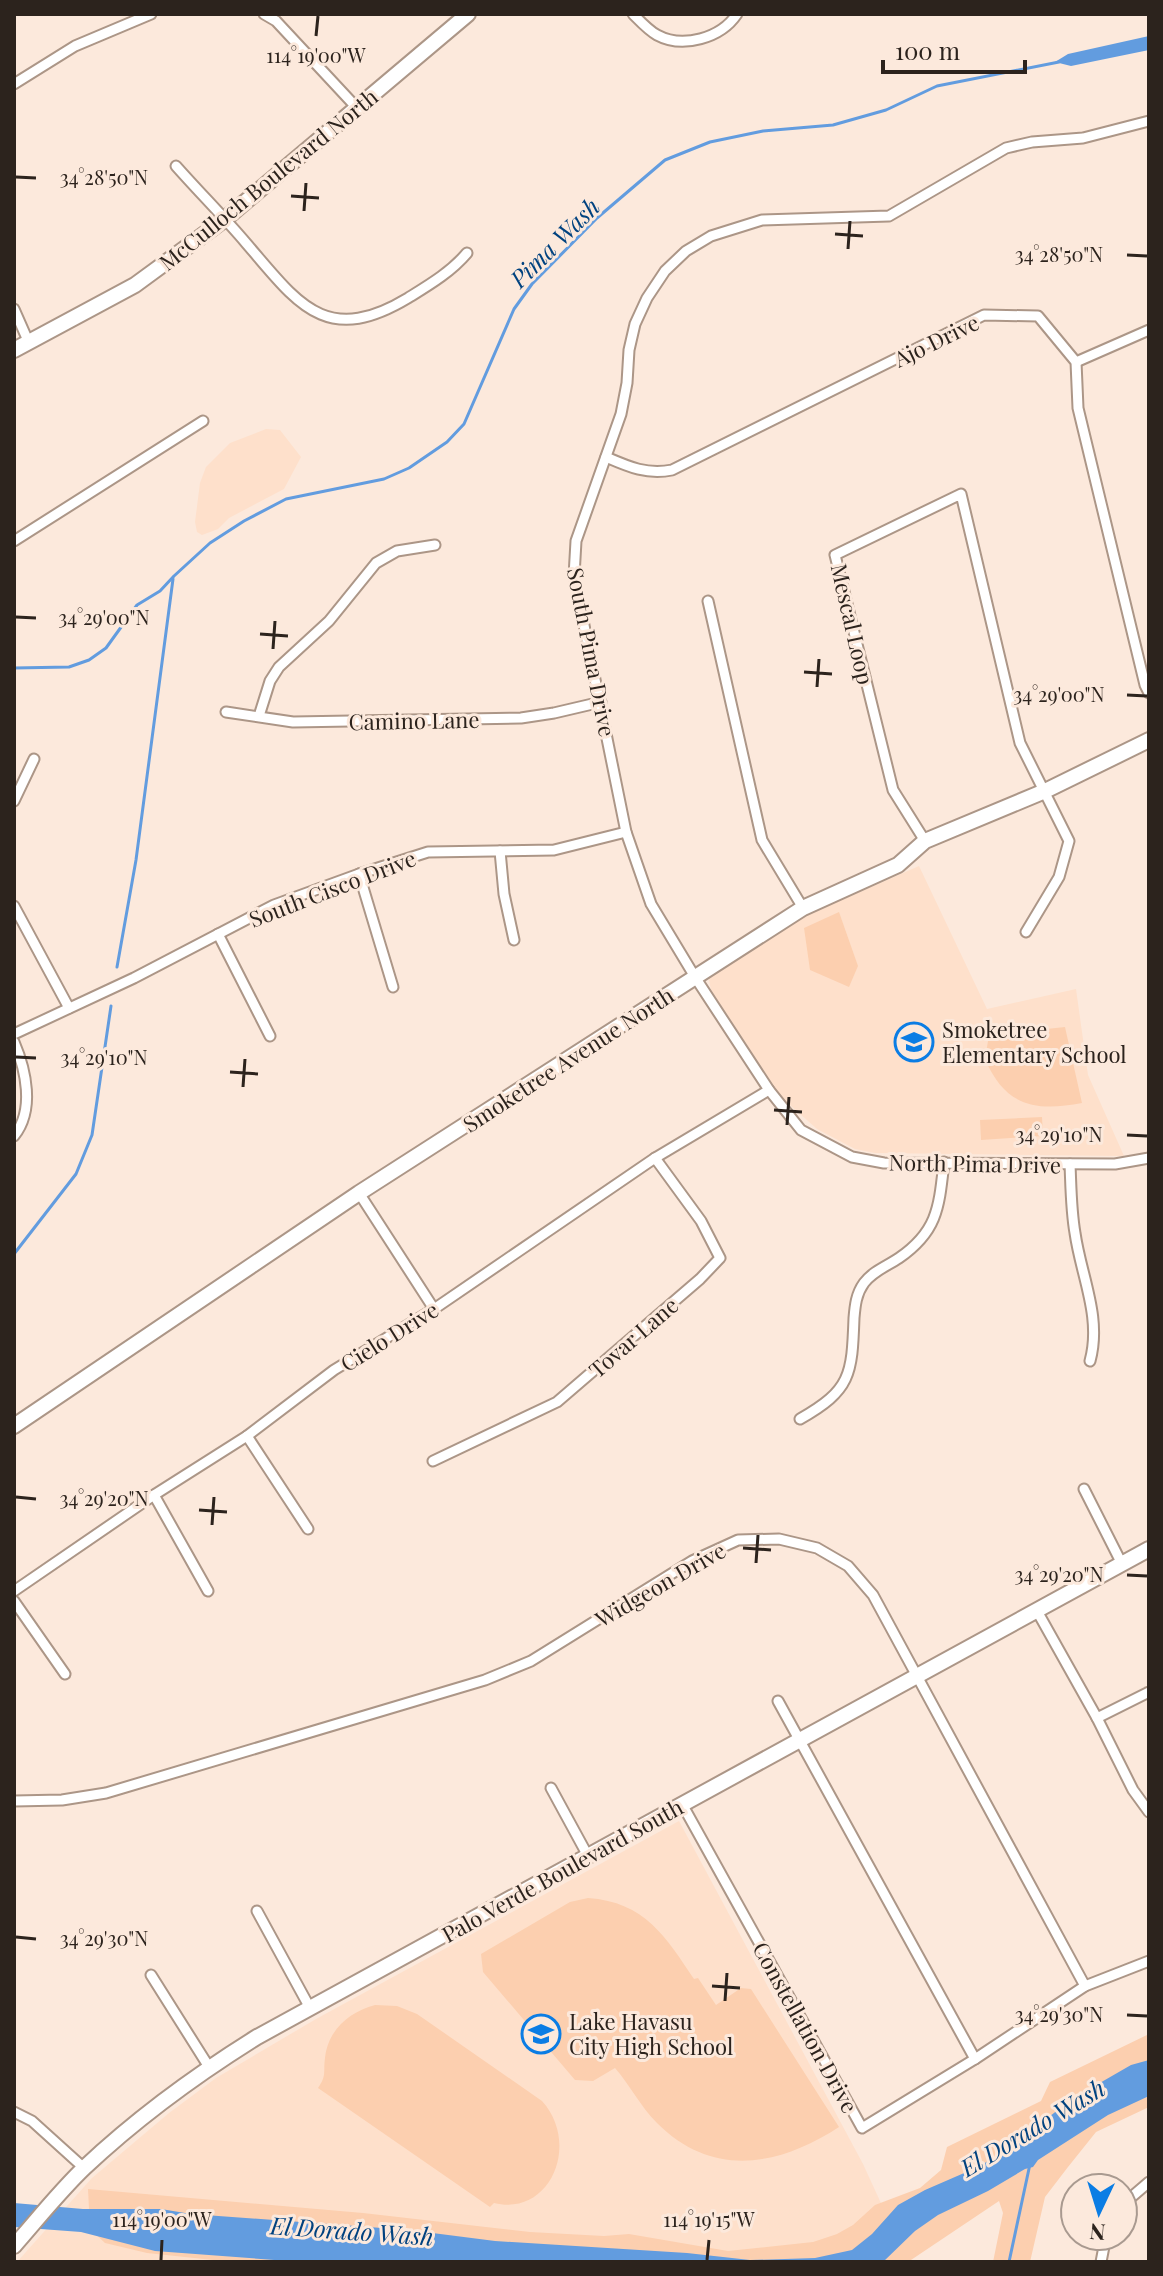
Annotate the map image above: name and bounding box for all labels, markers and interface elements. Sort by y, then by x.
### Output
scale bar [883,24,1025,74]
text: 100 m [895,34,960,66]
text: 114°19'00"W [266,41,367,68]
street label: McCulloch Boulevard North [152,81,384,277]
text: 34°28'50"N [60,163,148,190]
water label: Pima Wash [502,190,606,294]
text: 34°28'50"N [1015,240,1103,267]
street label: Ajo Drive [888,307,984,374]
street label: Mescal Loop [825,561,881,687]
street label: South Pima Drive [561,565,623,739]
text: 34°29'00"N [58,603,150,630]
text: 34°29'00"N [1013,680,1105,707]
street label: Camino Lane [348,704,480,736]
street label: South Cisco Drive [244,842,420,934]
street label: Smoketree Avenue North [457,979,679,1139]
place label: Smoketree Elementary School [942,1014,1127,1069]
school or university icon: Smoketree Elementary School [893,1021,935,1063]
text: 34°29'10"N [60,1043,148,1070]
text: 34°29'10"N [1015,1120,1103,1147]
street label: North Pima Drive [889,1147,1061,1179]
street label: Tovar Lane [582,1290,684,1384]
street label: Cielo Drive [334,1294,444,1378]
text: 34°29'20"N [59,1484,149,1511]
street label: Widgeon Drive [589,1535,731,1634]
text: 34°29'20"N [1014,1560,1104,1587]
street label: Palo Verde Boulevard South [436,1791,688,1949]
text: 34°29'30"N [60,1924,148,1951]
street label: Constellation Drive [746,1936,866,2118]
text: 34°29'30"N [1015,2000,1103,2027]
place label: Lake Havasu City High School [569,2006,733,2061]
school or university icon: Lake Havasu City High School [520,2013,562,2055]
water label: El Dorado Wash [953,2071,1110,2183]
north arrow [1059,2172,1139,2252]
text: 114°19'00"W [112,2205,213,2232]
text: 114°19'15"W [663,2205,756,2232]
water label: El Dorado Wash [268,2208,435,2252]
text: N [1088,2217,1107,2248]

